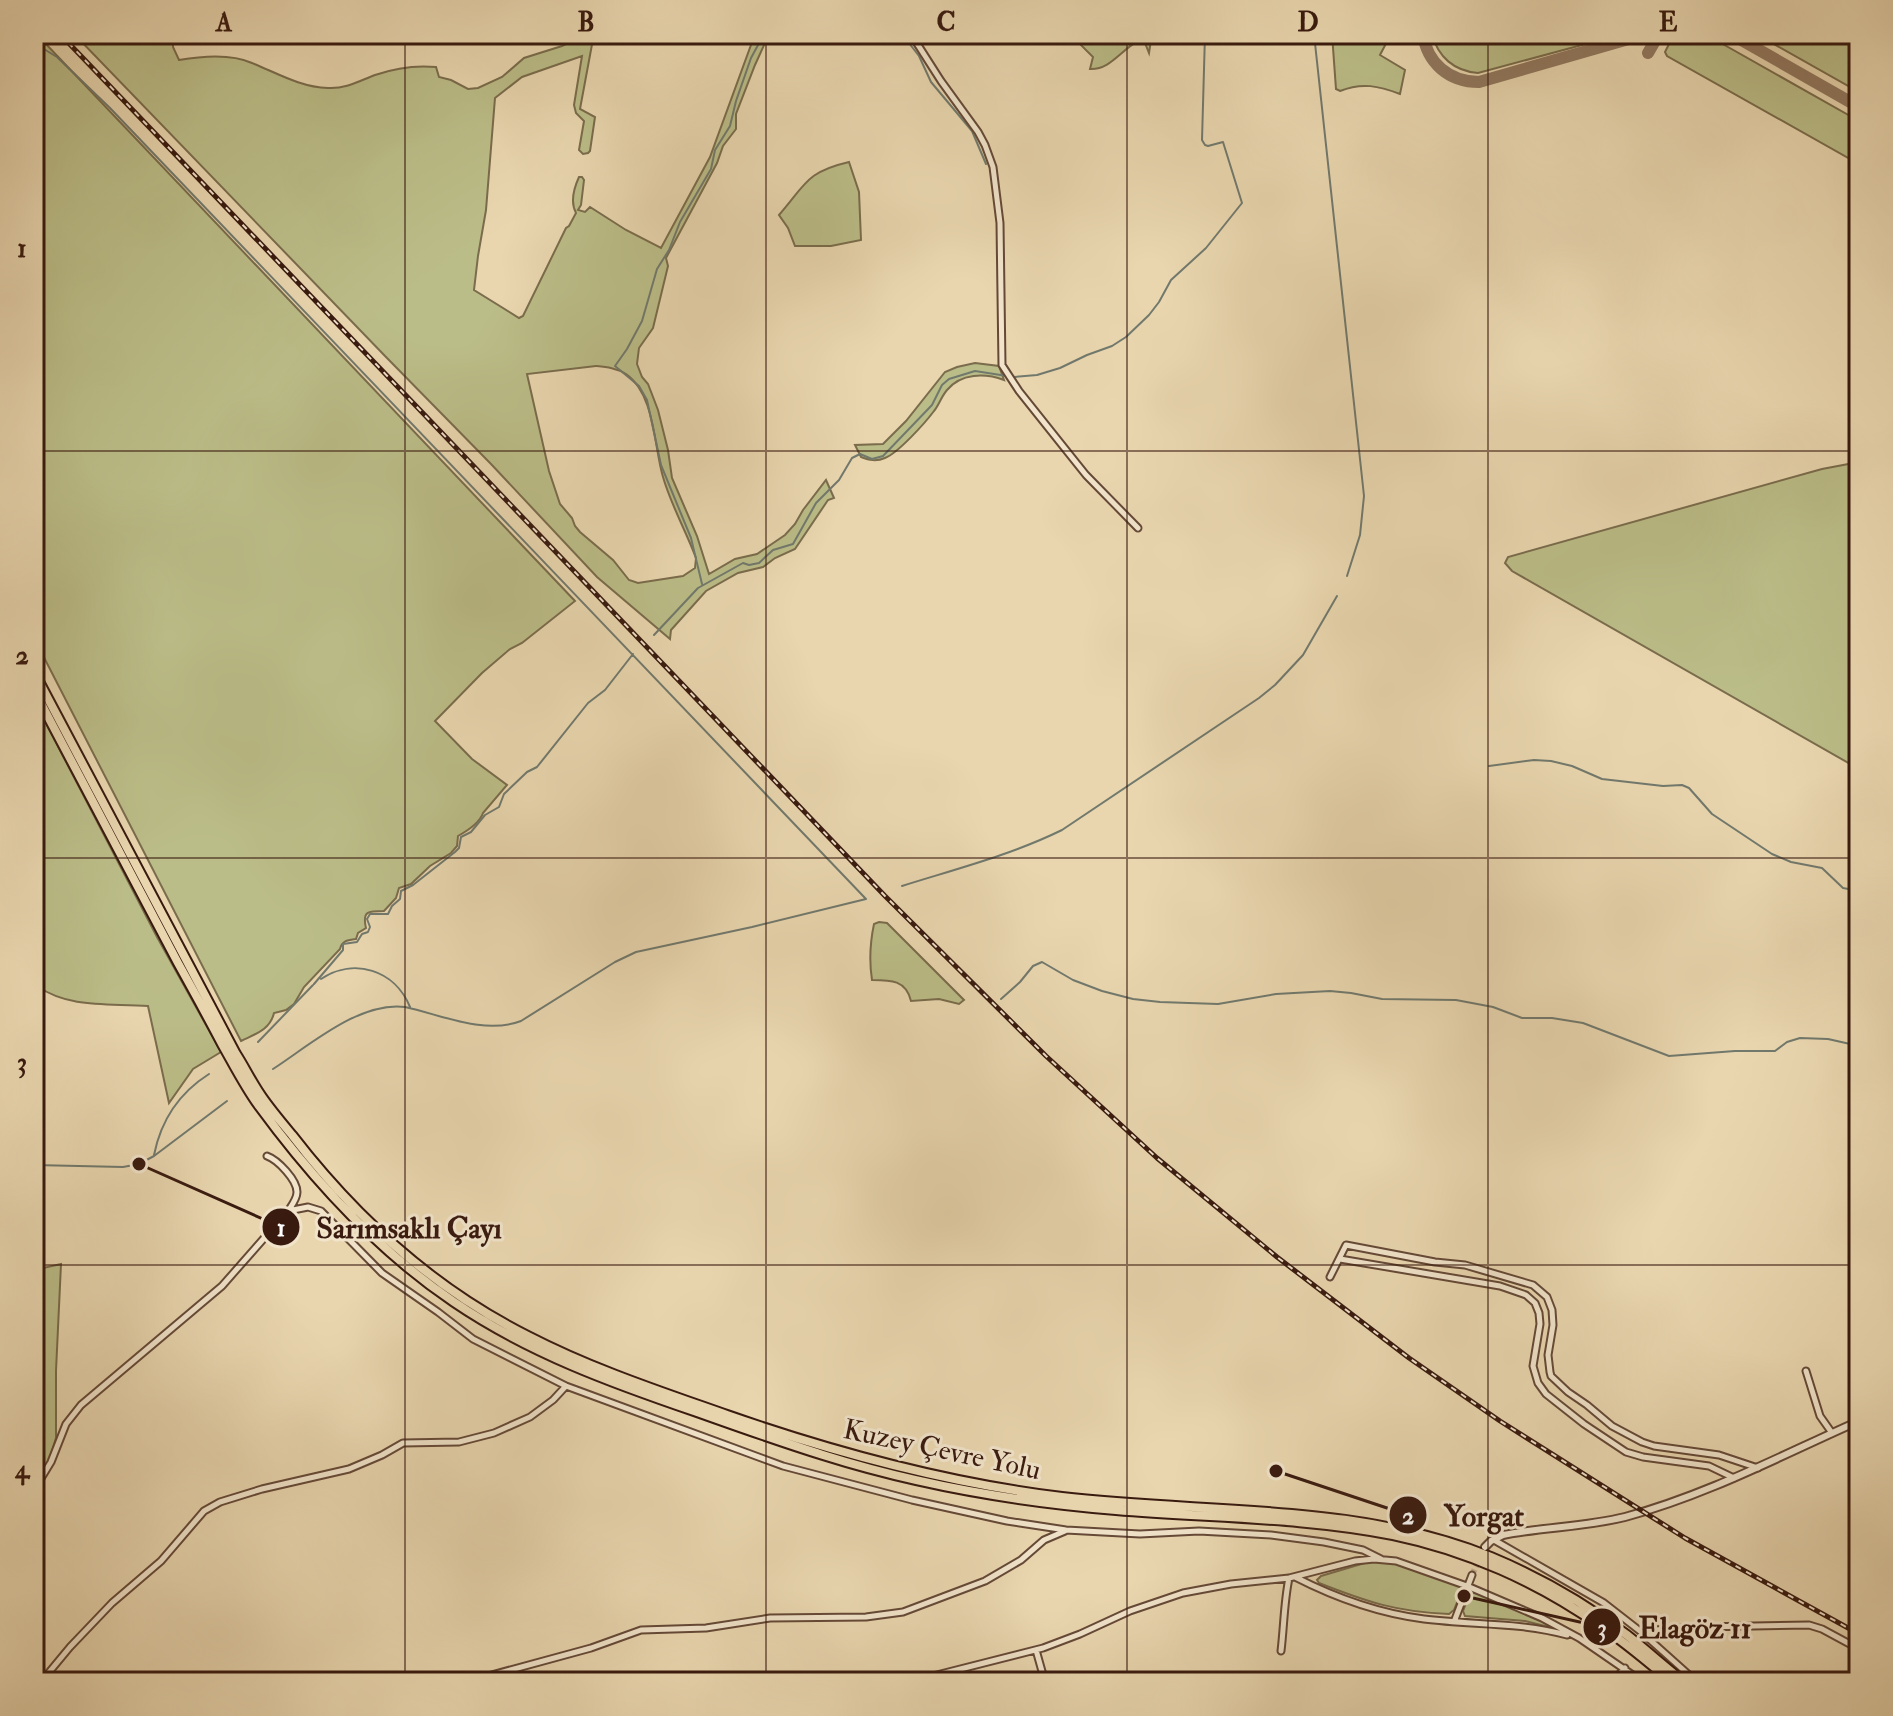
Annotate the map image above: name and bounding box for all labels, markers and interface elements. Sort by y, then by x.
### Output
text: A [215,7,233,39]
text: B [577,7,595,39]
text: C [936,7,956,39]
text: D [1297,7,1319,39]
text: E [1659,7,1678,39]
text: 1 [17,233,27,265]
text: 2 [15,640,29,672]
text: 3 [17,1047,27,1079]
callout: Sarımsaklı Çayı [261,1200,518,1254]
text: Sarımsaklı Çayı [316,1210,502,1247]
text: 1 [277,1213,285,1244]
street label: Kuzey Çevre Yolu [840,1412,1044,1488]
text: 4 [14,1454,31,1486]
callout: Yorgat [1388,1488,1540,1542]
text: Yorgat [1443,1498,1524,1535]
text: 2 [1402,1501,1414,1532]
callout: Elagöz 11 [1582,1600,1767,1654]
text: Elagöz 11 [1638,1610,1752,1647]
text: 3 [1597,1613,1607,1644]

